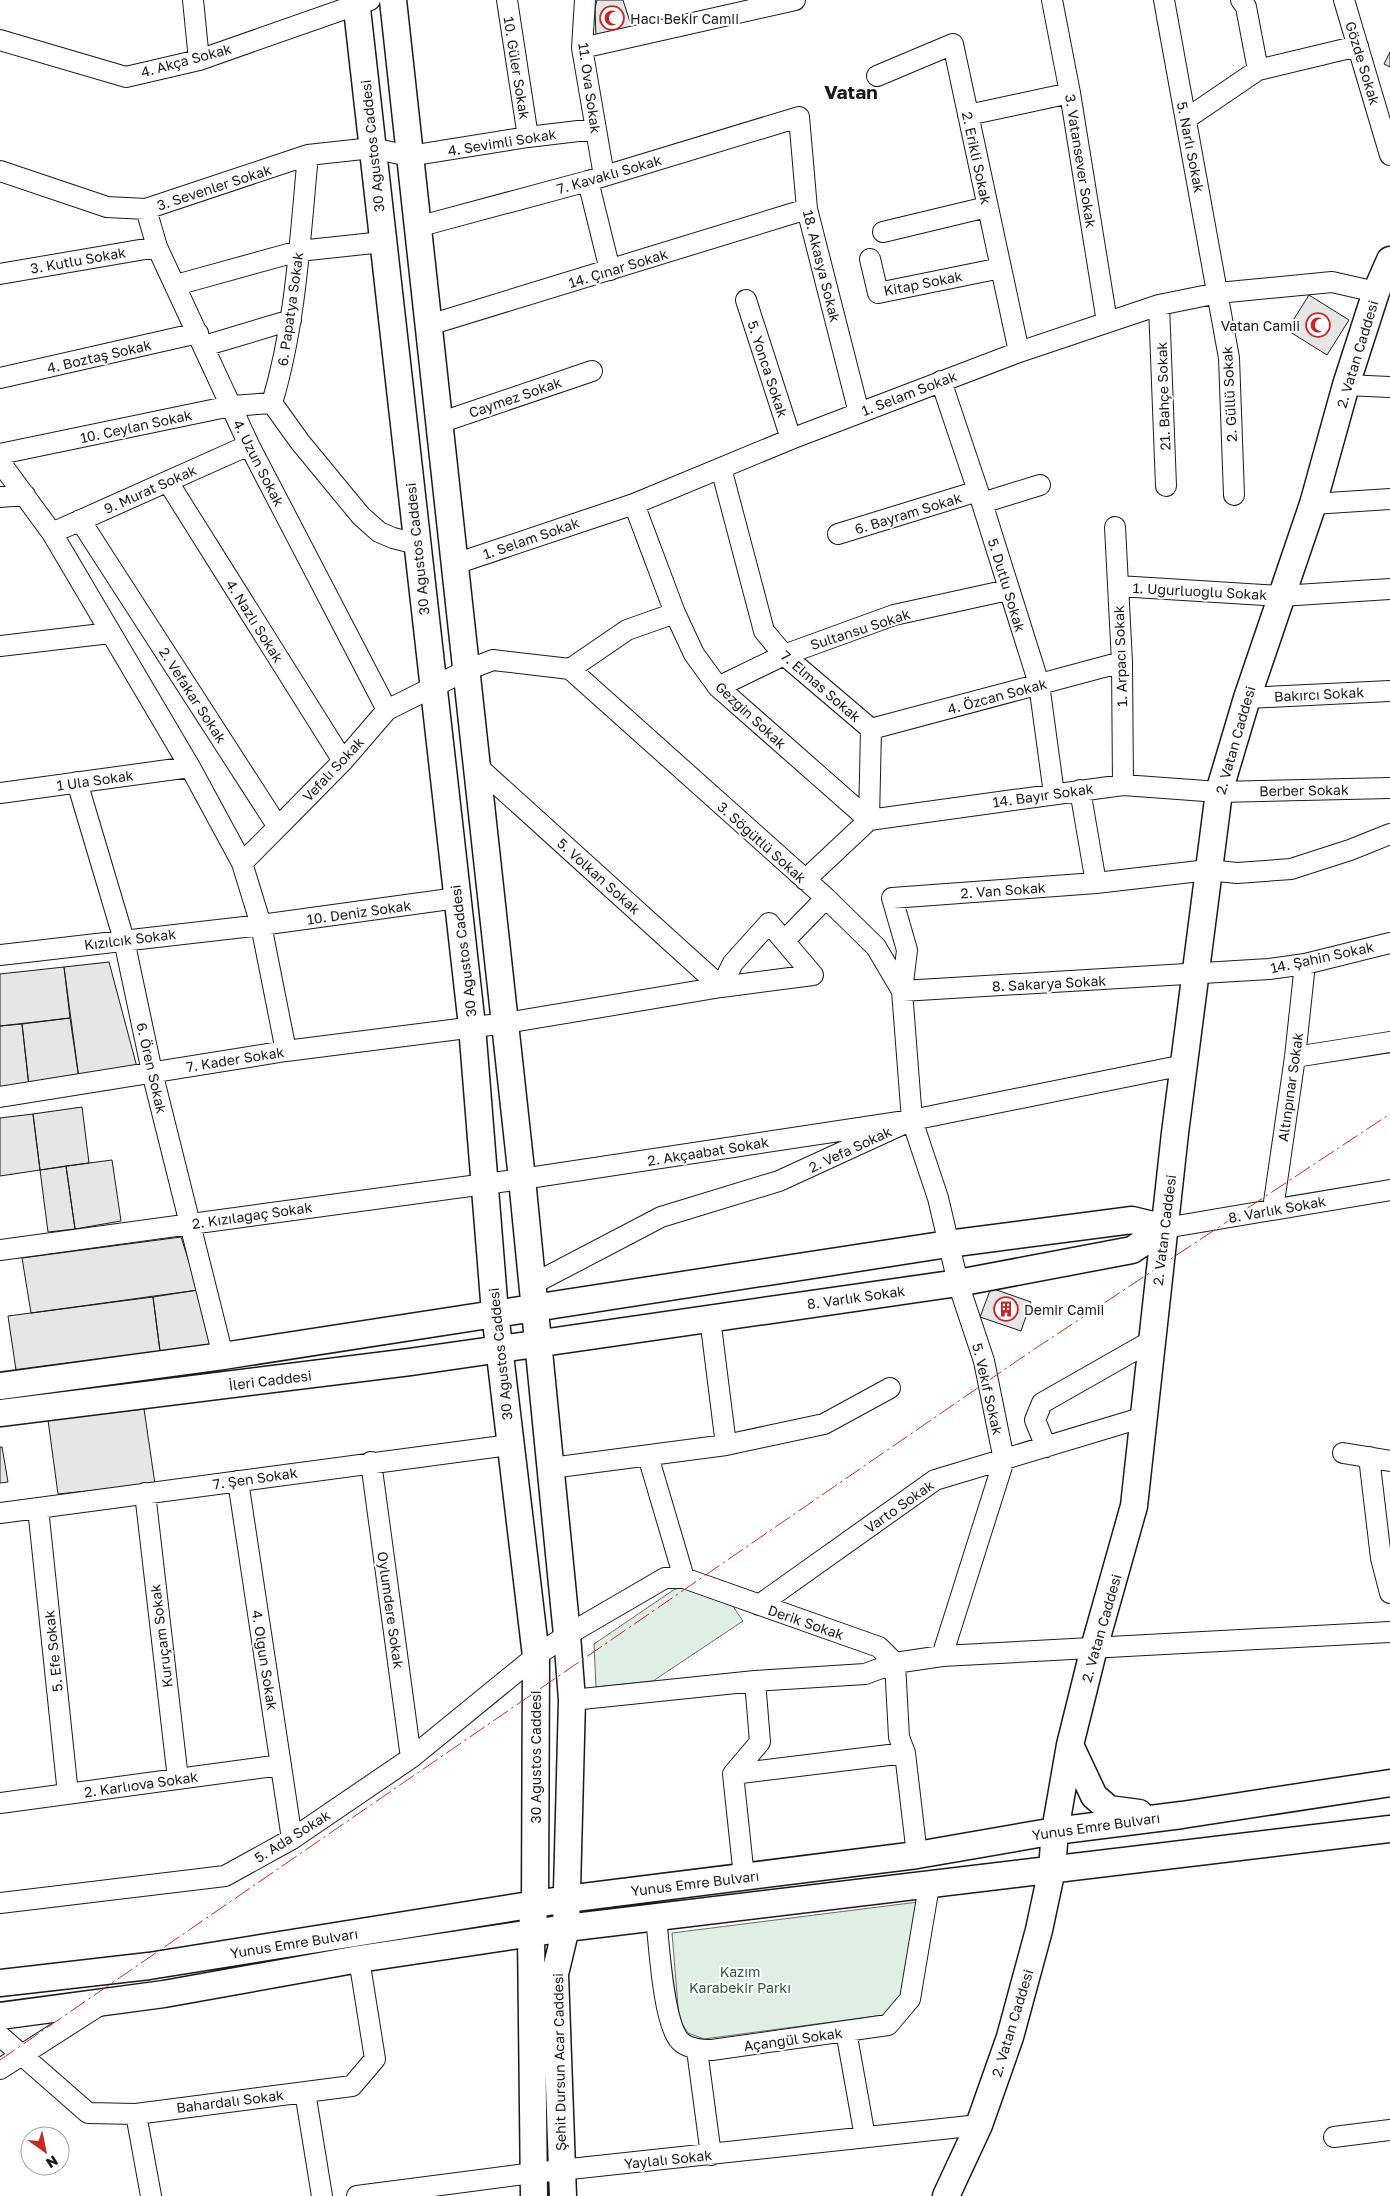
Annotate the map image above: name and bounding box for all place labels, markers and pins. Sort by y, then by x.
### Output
mosque icon: Hacı Bekir Camii [599,5,625,31]
place label: Hacı Bekir Camii [630,10,739,27]
mosque icon: Vatan Camii [1305,312,1331,338]
place label: Vatan Camii [1221,317,1300,334]
building icon: Demir Camii [993,1296,1019,1322]
place label: Demir Camii [1024,1301,1104,1318]

